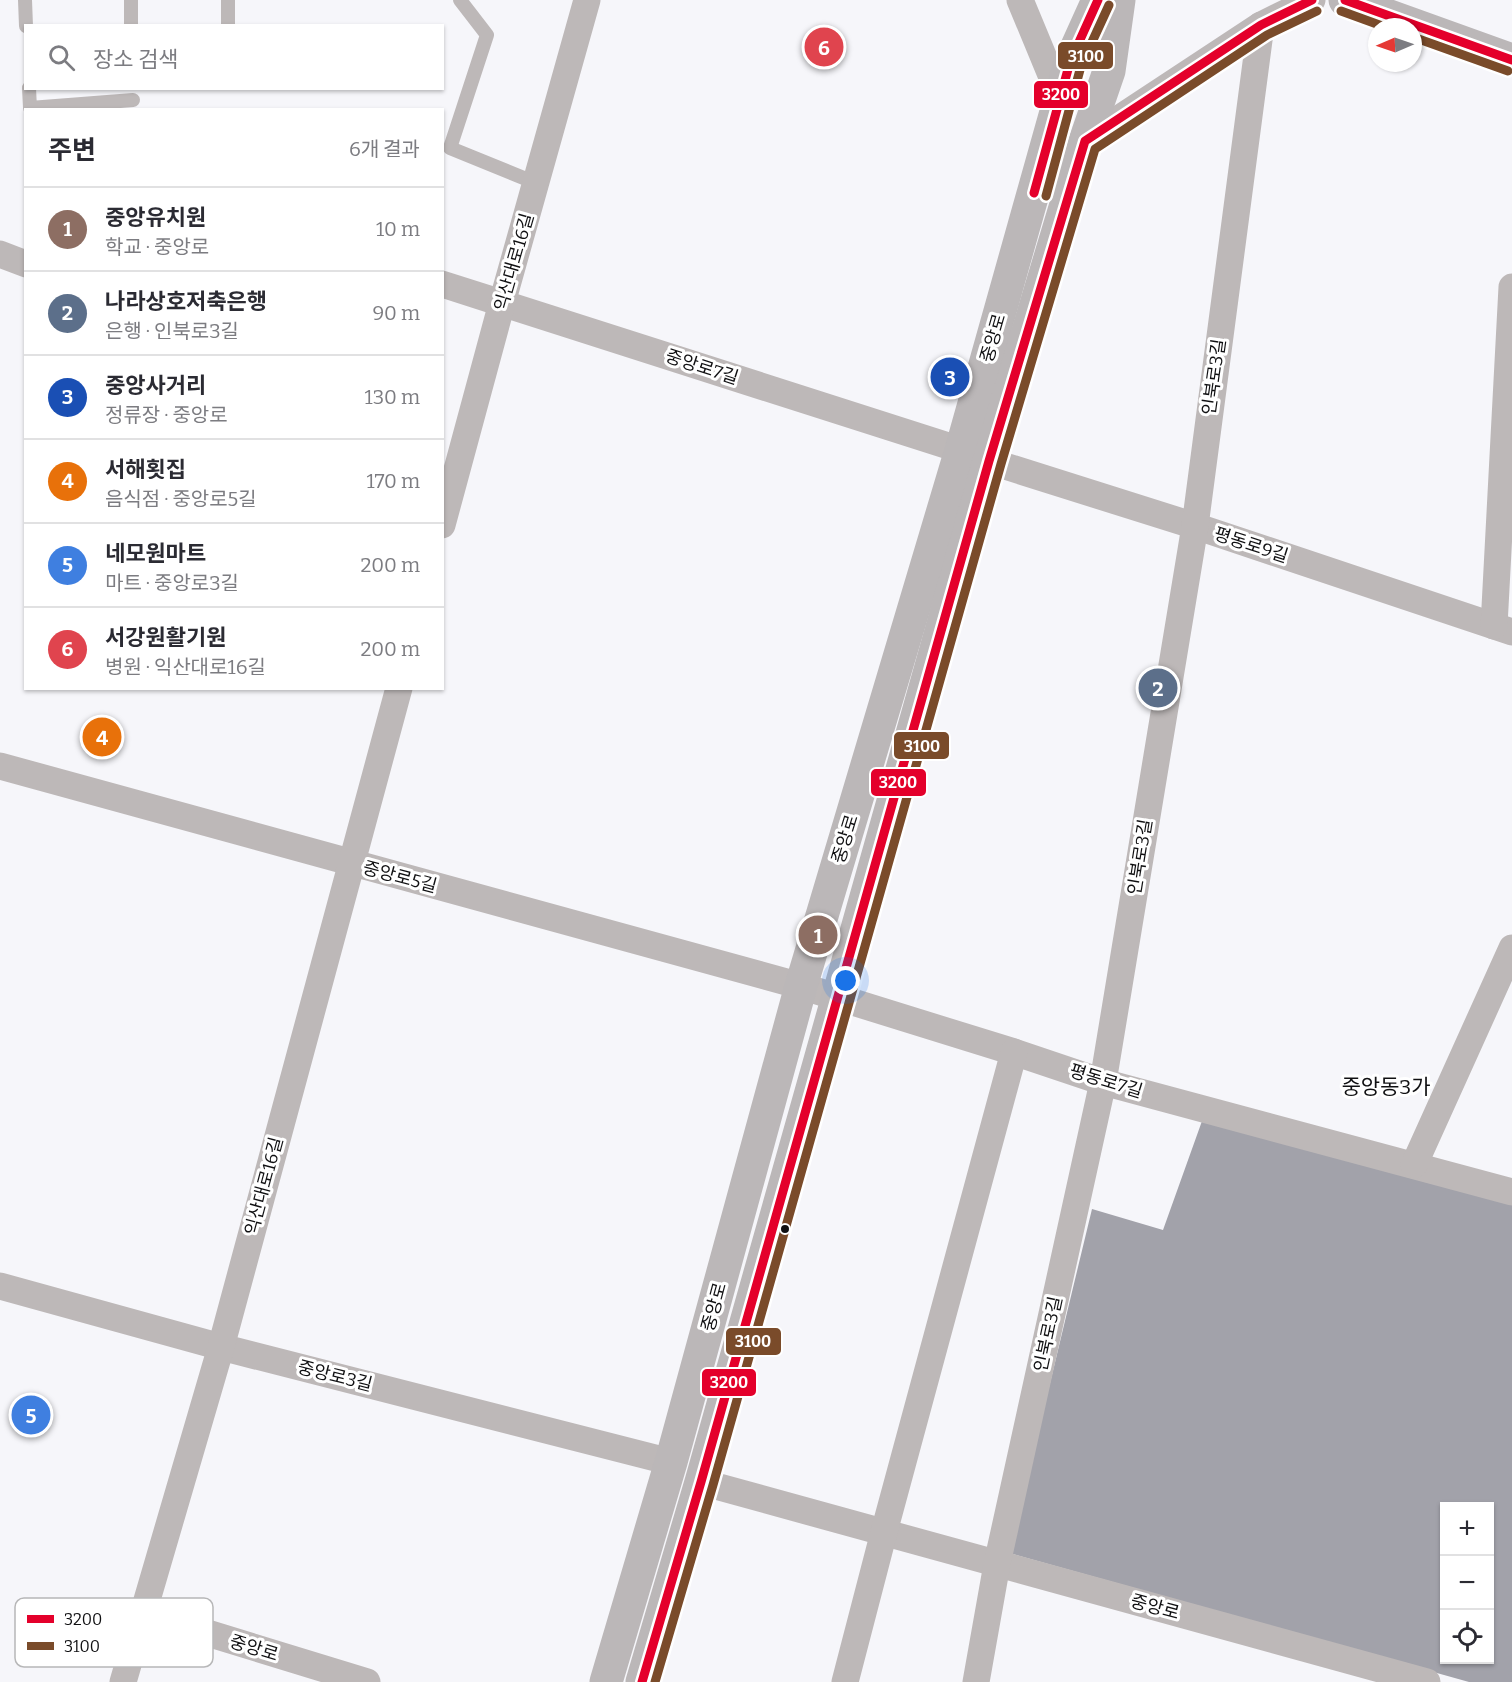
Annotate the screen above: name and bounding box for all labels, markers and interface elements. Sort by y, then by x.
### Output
north arrow [1368,18,1422,72]
search box [24,24,444,90]
pin: 6 [804,24,844,70]
icon: search [45,41,78,74]
line badge: 3100 [1057,41,1114,70]
text: 장소 검색 [93,46,178,73]
text: 3100 [1068,47,1104,66]
line badge: 3200 [1033,80,1089,109]
text: 3200 [1042,85,1080,104]
text: 주변 [48,135,96,166]
text: 6개 결과 [349,137,420,161]
text: 중앙유치원 [105,204,206,231]
street label: 익산대로16길 [490,211,538,313]
text: 1 [63,217,72,241]
text: 10 m [376,217,420,241]
text: 학교 · 중앙로 [105,235,209,259]
text: 나라상호저축은행 [105,288,267,315]
text: 2 [62,301,73,325]
text: 90 m [372,301,420,325]
street label: 중앙로 [976,311,1010,365]
text: 은행 · 인북로3길 [105,319,239,343]
street label: 인북로3길 [1198,338,1230,416]
street label: 중앙로7길 [663,345,741,389]
pin: 3 [930,354,970,400]
text: 중앙사거리 [105,372,206,399]
text: 3 [62,385,73,409]
text: 130 m [365,385,420,409]
text: 정류장 · 중앙로 [105,403,228,427]
text: 서해횟집 [105,456,186,483]
text: 4 [61,469,74,493]
text: 170 m [367,469,420,493]
text: 음식점 · 중앙로5길 [105,487,257,511]
street label: 평동로9길 [1211,523,1291,567]
text: 네모원마트 [105,540,206,567]
text: 5 [62,553,73,577]
text: 200 m [360,553,420,577]
text: 마트 · 중앙로3길 [105,571,239,595]
text: 서강원활기원 [105,624,226,651]
text: 6 [62,637,73,661]
text: 200 m [360,637,420,661]
text: 병원 · 익산대로16길 [105,655,266,679]
pin: 2 [1138,666,1178,710]
pin: 4 [82,714,122,760]
line badge: 3100 [893,731,950,760]
text: 3100 [904,737,940,756]
line badge: 3200 [870,768,927,797]
text: 3200 [879,773,917,792]
street label: 중앙로 [827,812,863,866]
street label: 인북로3길 [1123,818,1157,896]
street label: 중앙로5길 [361,857,439,897]
pin: 1 [798,912,838,958]
your location [831,966,860,995]
street label: 평동로7길 [1067,1059,1145,1103]
district label: 중앙동3가 [1341,1074,1431,1100]
street label: 익산대로16길 [240,1135,288,1237]
unlabelled marker [779,1223,791,1235]
street label: 중앙로 [697,1280,731,1334]
street label: 인북로3길 [1029,1294,1067,1374]
line badge: 3100 [725,1327,782,1356]
text: 3100 [735,1332,771,1351]
street label: 중앙로3길 [295,1356,375,1396]
line badge: 3200 [701,1368,757,1397]
text: 3200 [710,1373,748,1392]
pin: 5 [12,1392,51,1438]
map controls [1440,1502,1494,1664]
button: + [1440,1502,1494,1556]
button: − [1440,1556,1494,1610]
street label: 중앙로 [1128,1590,1182,1624]
legend [15,1598,213,1667]
text: 3200 [64,1610,102,1629]
button: locate [1440,1610,1494,1664]
street label: 중앙로 [227,1630,281,1666]
text: 3100 [64,1637,100,1656]

